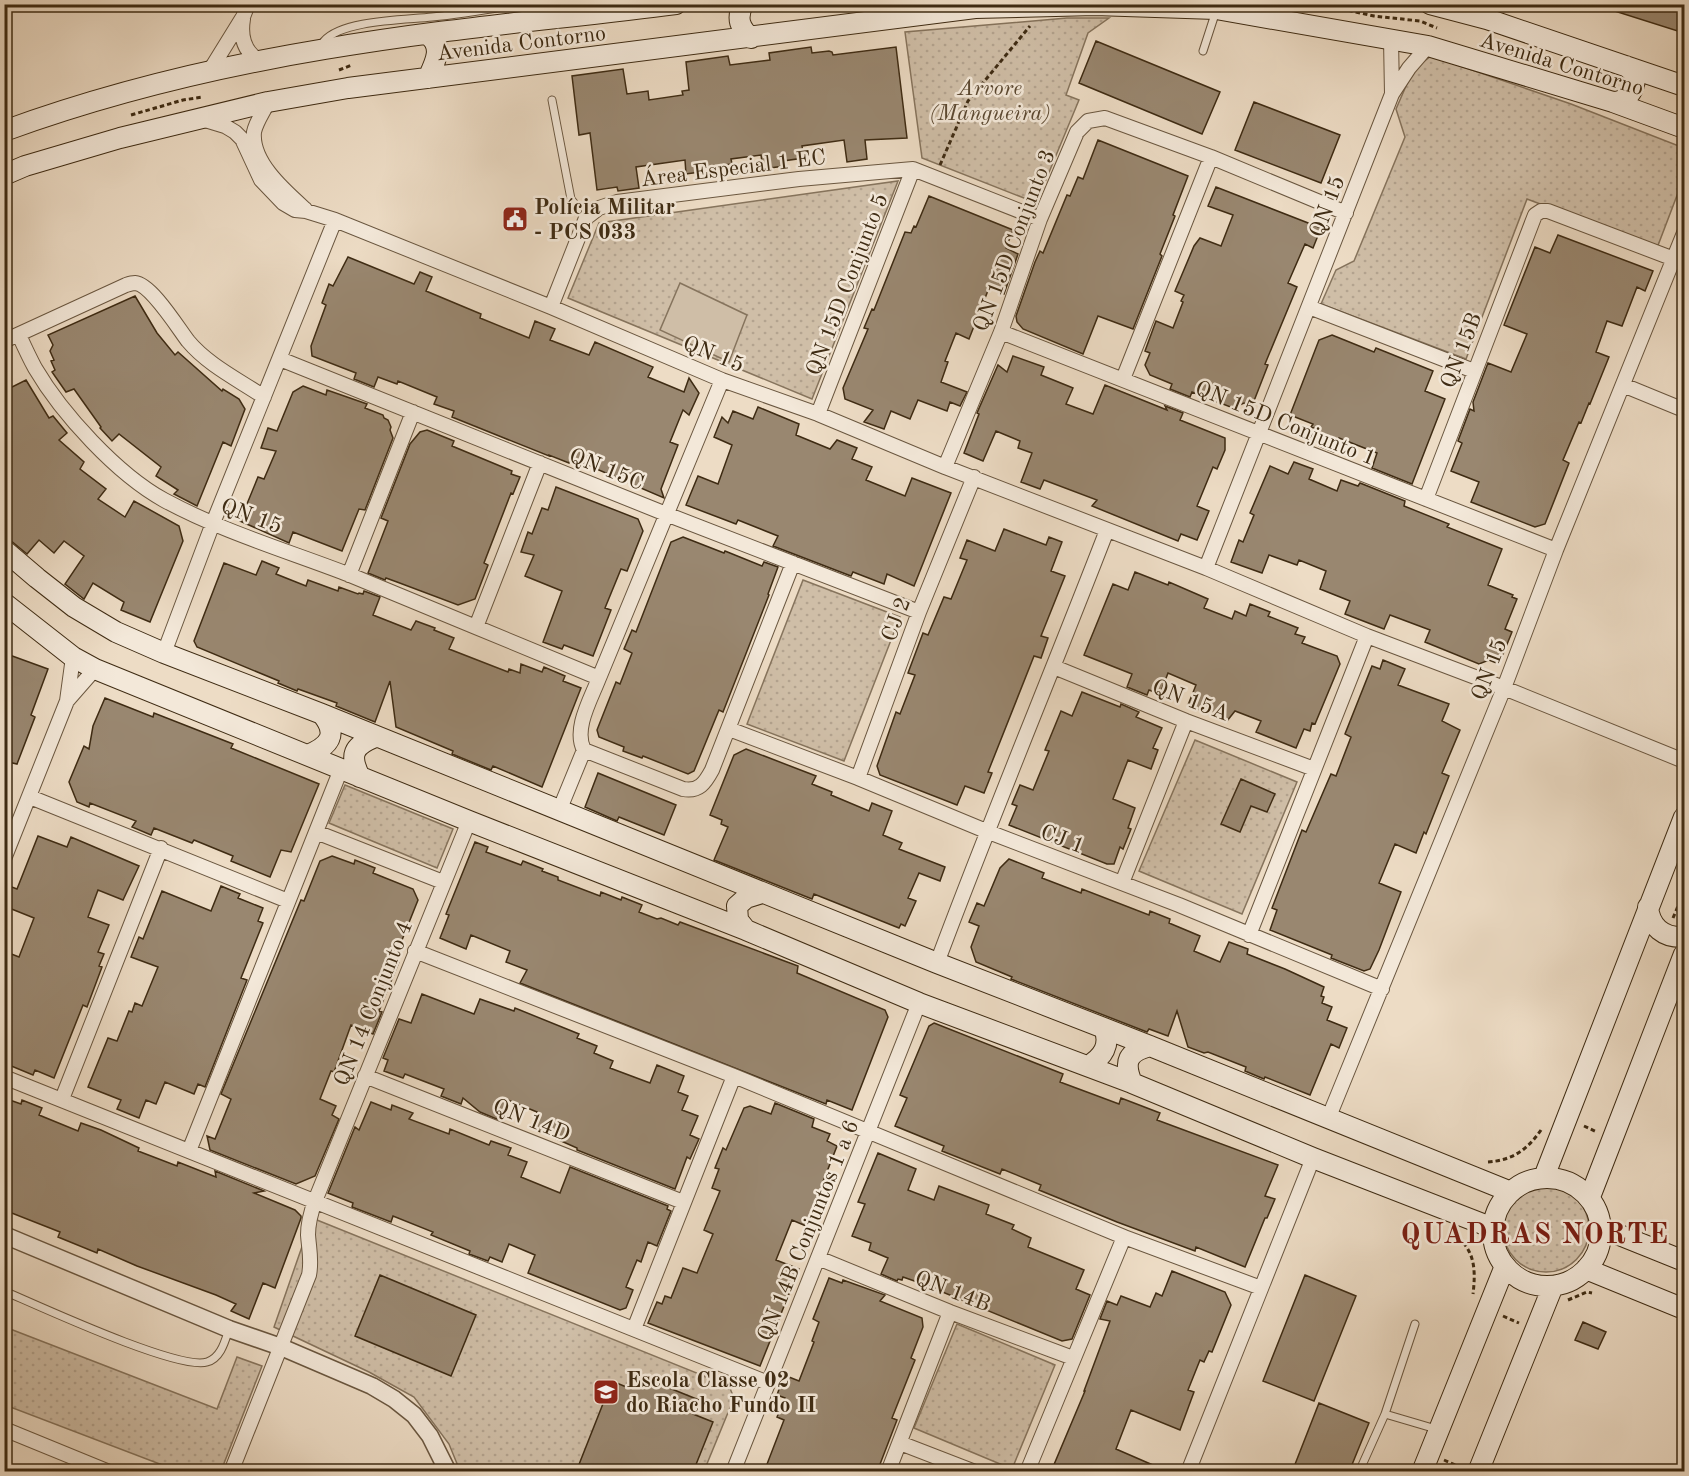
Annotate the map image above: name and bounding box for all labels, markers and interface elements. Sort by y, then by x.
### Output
street label: Avenida Contorno [435,23,607,65]
street label: Avenida Contorno [1477,29,1646,100]
park label: Arvore (Mangueira) [929,78,1051,125]
street label: Área Especial 1 EC [639,144,827,191]
street label: QN 15D Conjunto 3 [970,147,1060,335]
street label: QN 15 [1306,173,1350,241]
street label: QN 15D Conjunto 5 [803,191,893,379]
place label: Polícia Militar - PCS 033 [534,197,675,244]
public building icon: Polícia Militar - PCS 033 [500,204,530,234]
street label: QN 15B [1437,310,1486,392]
street label: QN 15 [679,333,747,377]
street label: QN 15D Conjunto 1 [1192,377,1379,470]
street label: QN 15C [566,445,647,495]
street label: QN 15 [217,495,285,539]
street label: CJ 2 [878,595,915,645]
street label: QN 15 [1468,636,1512,704]
street label: QN 15A [1149,676,1232,726]
street label: CJ 1 [1037,821,1087,858]
street label: QN 14 Conjunto 4 [331,918,417,1089]
street label: QN 14D [489,1095,573,1146]
street label: QN 14B Conjuntos 1 a 6 [754,1117,863,1345]
district label: QUADRAS NORTE [1401,1222,1669,1250]
street label: QN 14B [911,1267,993,1316]
place label: Escola Classe 02 do Riacho Fundo II [626,1370,816,1417]
school or university icon: Escola Classe 02 do Riacho Fundo II [591,1377,621,1407]

